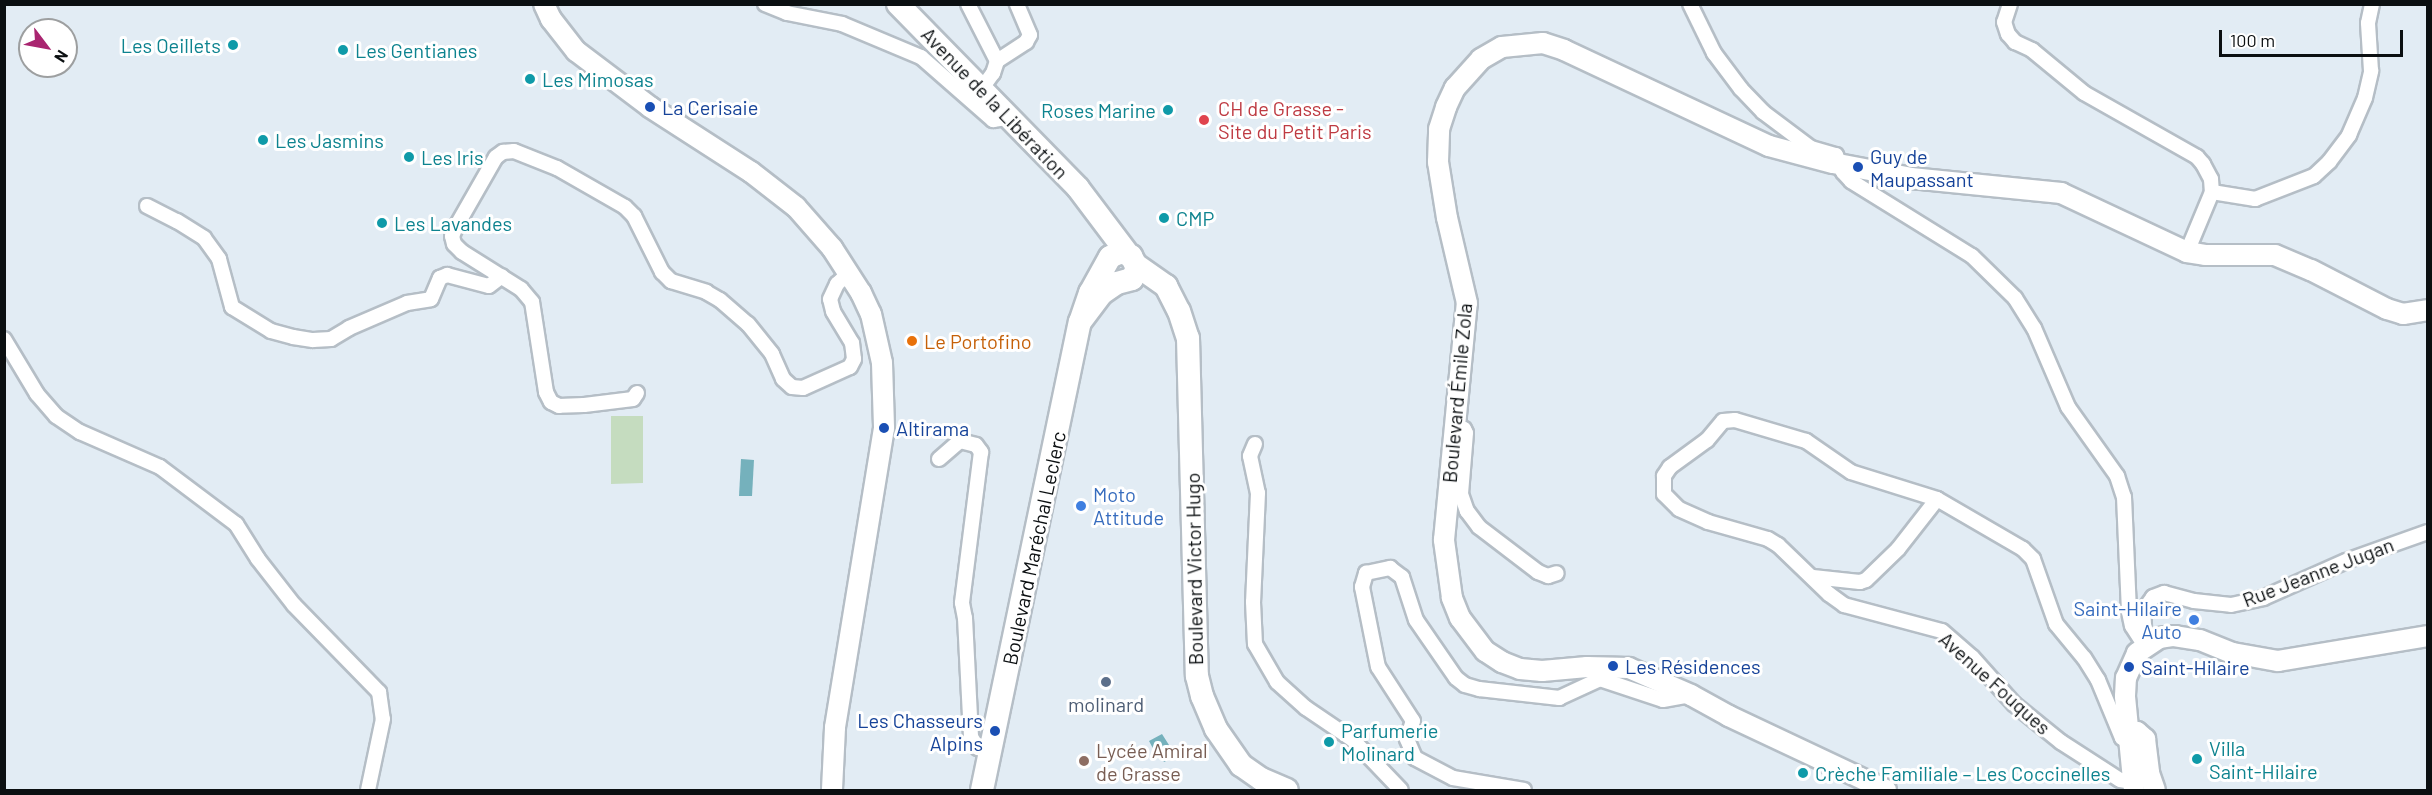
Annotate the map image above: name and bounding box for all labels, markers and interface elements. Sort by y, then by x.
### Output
north arrow [18,18,78,78]
scale bar [2222,18,2406,56]
street label: Avenue de la Libération [916,22,1074,184]
text: 100 m [2230,29,2275,51]
place label: Les Oeillets [121,33,221,57]
marker: Les Oeillets [226,38,240,52]
place label: Les Gentianes [355,38,477,62]
marker: Les Gentianes [336,43,350,57]
text: N [51,47,73,66]
place label: Les Mimosas [542,67,654,91]
marker: Les Mimosas [523,72,537,86]
place label: La Cerisaie [662,95,758,119]
place label: CH de Grasse - Site du Petit Paris [1218,96,1372,143]
place label: Roses Marine [1041,98,1156,122]
marker: La Cerisaie [643,100,657,114]
marker: Roses Marine [1161,103,1175,117]
marker: CH de Grasse - Site du Petit Paris [1195,111,1213,129]
place label: Les Jasmins [275,128,384,152]
marker: Les Jasmins [256,133,270,147]
place label: Guy de Maupassant [1870,144,1974,191]
place label: Les Iris [421,145,484,169]
marker: Les Iris [402,150,416,164]
marker: Guy de Maupassant [1851,160,1865,174]
place label: CMP [1176,206,1214,230]
place label: Les Lavandes [394,211,512,235]
marker: CMP [1157,211,1171,225]
marker: Les Lavandes [375,216,389,230]
street label: Boulevard Émile Zola [1437,302,1477,484]
place label: Le Portofino [924,329,1032,353]
marker: Le Portofino [905,334,919,348]
place label: Altirama [896,416,969,440]
marker: Altirama [877,421,891,435]
street label: Boulevard Maréchal Leclerc [997,429,1071,667]
street label: Boulevard Victor Hugo [1180,473,1208,665]
place label: Moto Attitude [1093,482,1164,529]
marker: Moto Attitude [1074,499,1088,513]
street label: Rue Jeanne Jugan [2239,532,2397,612]
place label: Saint-Hilaire Auto [2073,596,2182,643]
marker: Saint-Hilaire Auto [2187,613,2201,627]
street label: Avenue Fouques [1934,627,2056,739]
place label: Les Résidences [1625,654,1760,678]
place label: Saint-Hilaire [2141,655,2250,679]
marker: Les Résidences [1606,659,1620,673]
marker: Saint-Hilaire [2122,660,2136,674]
marker: molinard [1099,675,1113,689]
place label: molinard [1068,692,1144,716]
place label: Les Chasseurs Alpins [857,708,983,755]
place label: Parfumerie Molinard [1341,718,1438,765]
marker: Les Chasseurs Alpins [988,724,1002,738]
marker: Parfumerie Molinard [1322,735,1336,749]
place label: Villa Saint-Hilaire [2209,736,2318,783]
place label: Lycée Amiral de Grasse [1096,738,1207,785]
marker: Villa Saint-Hilaire [2190,752,2204,766]
marker: Lycée Amiral de Grasse [1077,754,1091,768]
place label: Crèche Familiale – Les Coccinelles [1815,761,2110,785]
marker: Crèche Familiale – Les Coccinelles [1796,766,1810,780]

